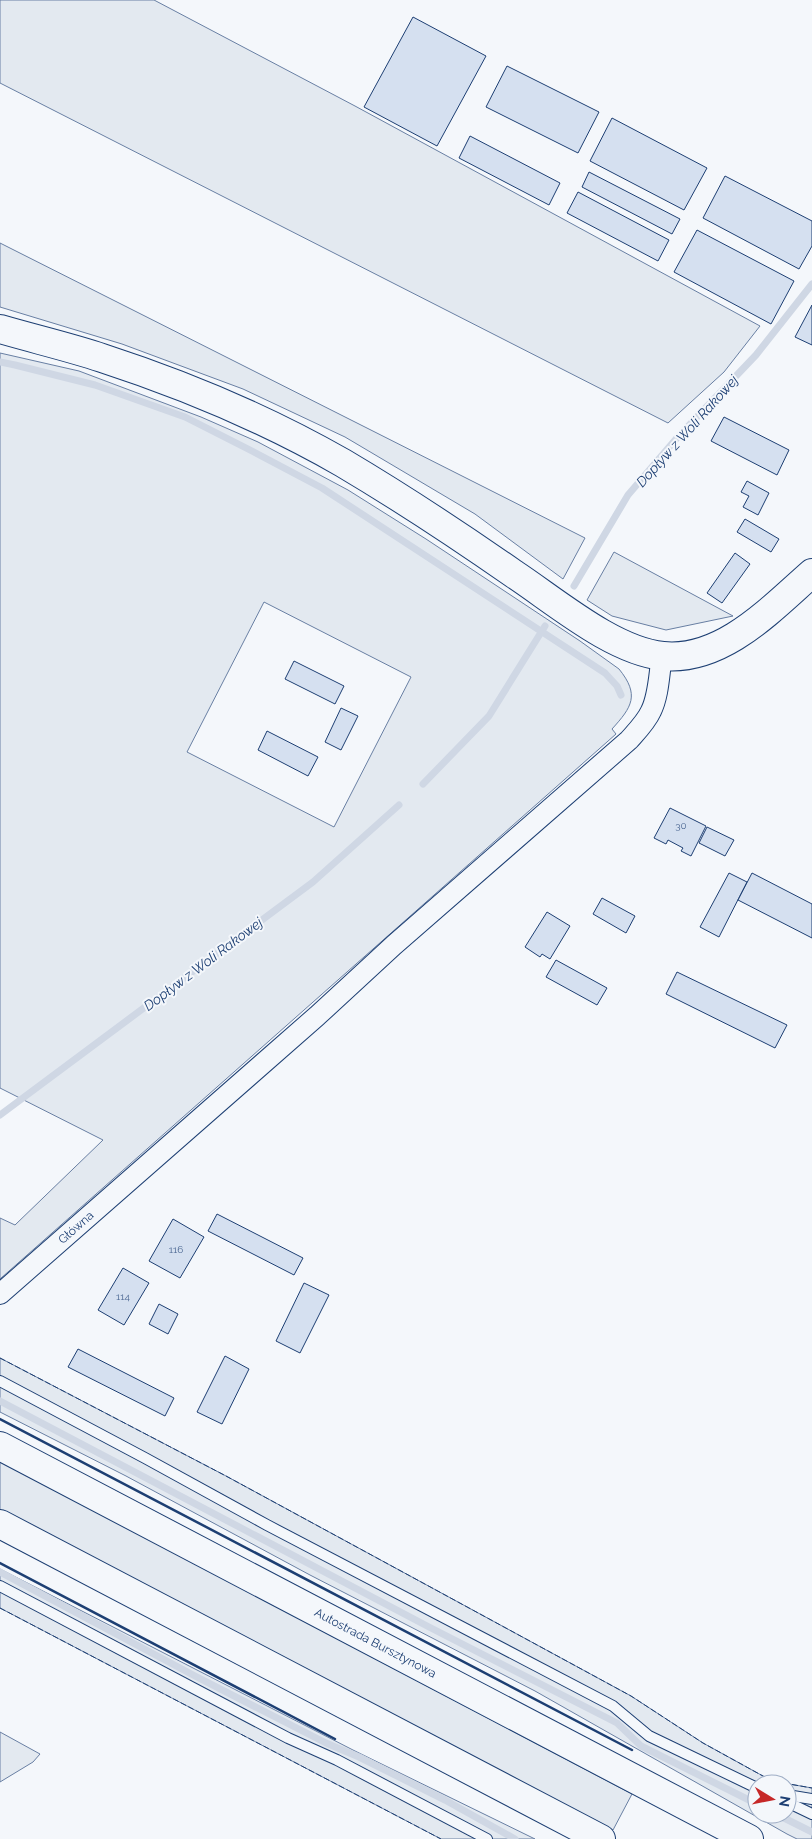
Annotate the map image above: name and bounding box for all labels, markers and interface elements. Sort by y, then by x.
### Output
water label: Dopływ z Woli Rakowej [633,371,742,490]
house number: 30 [675,820,687,831]
water label: Dopływ z Woli Rakowej [141,914,266,1014]
street label: Główna [55,1208,96,1247]
house number: 116 [169,1244,183,1255]
house number: 114 [116,1291,131,1302]
street label: Autostrada Bursztynowa [312,1605,439,1681]
north arrow [747,1774,797,1824]
text: N [776,1795,794,1808]

